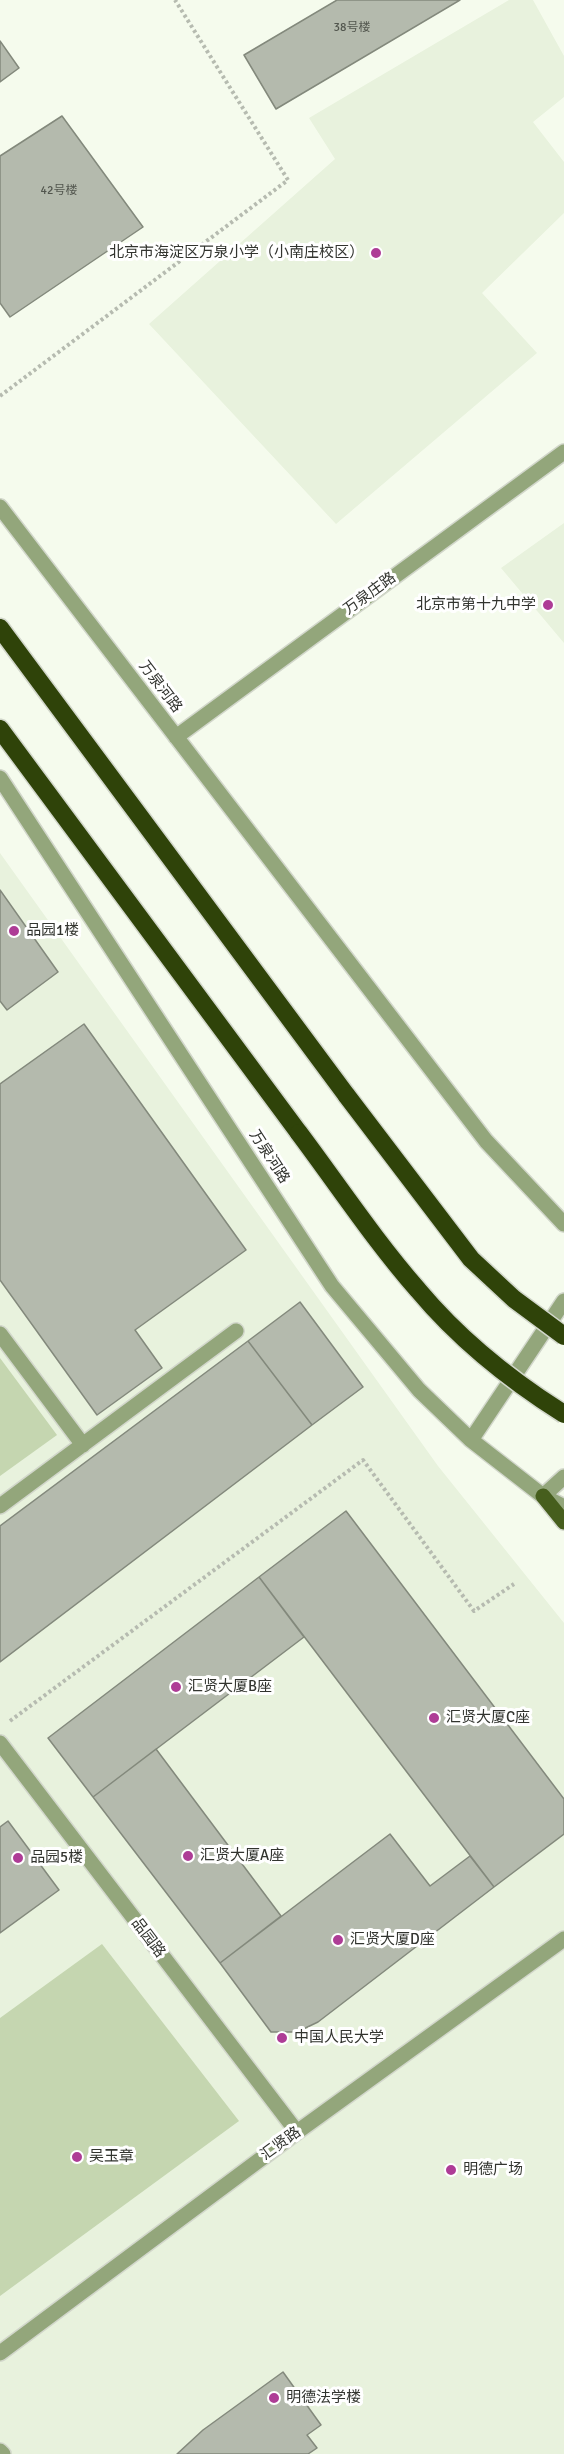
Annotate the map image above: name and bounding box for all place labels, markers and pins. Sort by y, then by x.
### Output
place label: 北京市海淀区万泉小学（小南庄校区） [109,244,364,262]
marker: 北京市海淀区万泉小学（小南庄校区） [369,246,383,260]
place label: 北京市第十九中学 [416,596,536,614]
marker: 北京市第十九中学 [541,598,555,612]
place label: 品园1楼 [26,922,79,940]
marker: 品园1楼 [7,924,21,938]
place label: 汇贤大厦B座 [188,1678,272,1696]
marker: 汇贤大厦B座 [169,1680,183,1694]
place label: 汇贤大厦C座 [446,1709,530,1727]
marker: 汇贤大厦C座 [427,1711,441,1725]
place label: 汇贤大厦A座 [200,1847,284,1865]
place label: 品园5楼 [30,1849,83,1867]
marker: 汇贤大厦A座 [181,1849,195,1863]
marker: 品园5楼 [11,1851,25,1865]
place label: 汇贤大厦D座 [350,1931,435,1949]
marker: 汇贤大厦D座 [331,1933,345,1947]
place label: 中国人民大学 [294,2029,384,2047]
marker: 中国人民大学 [275,2031,289,2045]
place label: 吴玉章 [89,2148,134,2166]
marker: 吴玉章 [70,2150,84,2164]
place label: 明德广场 [463,2161,523,2179]
marker: 明德广场 [444,2163,458,2177]
place label: 明德法学楼 [286,2389,361,2407]
marker: 明德法学楼 [267,2391,281,2405]

